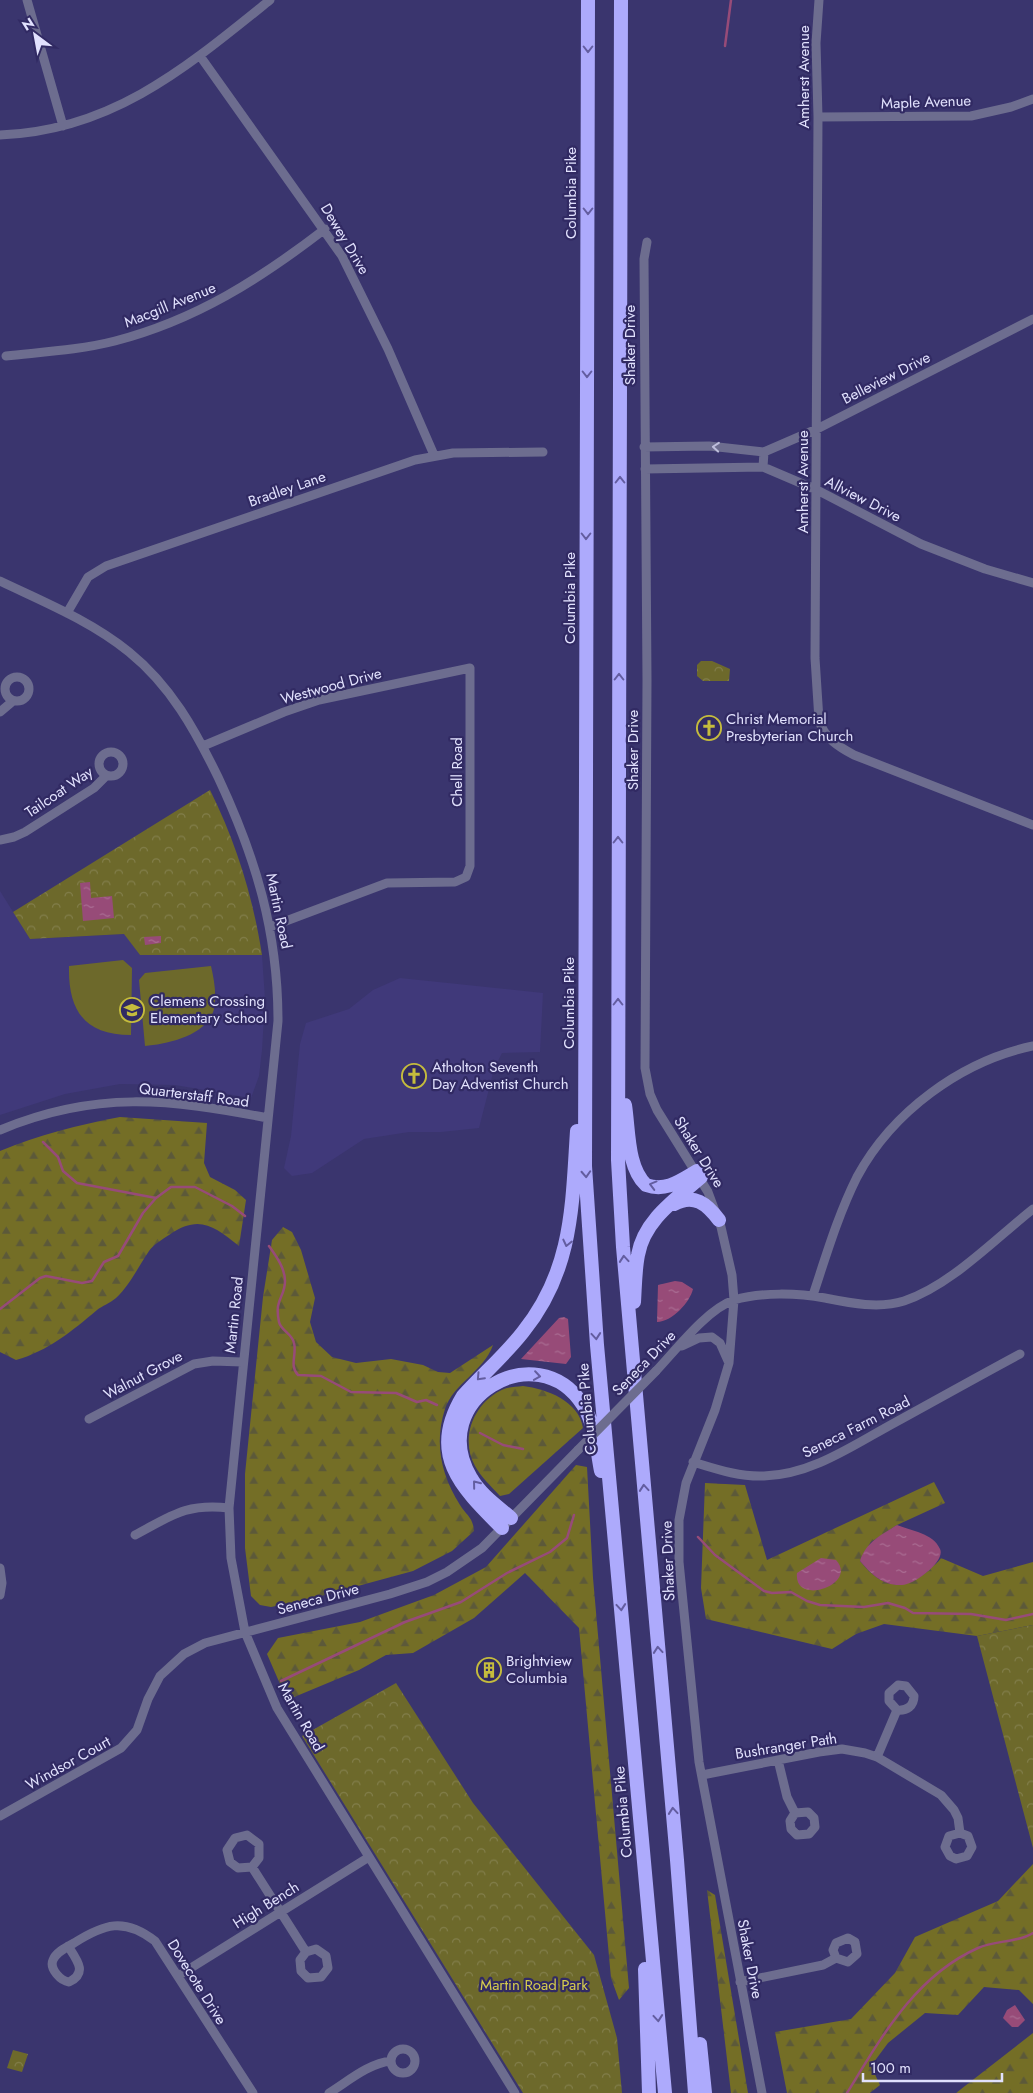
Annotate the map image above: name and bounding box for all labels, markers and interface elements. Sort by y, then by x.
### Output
north arrow [10,10,60,60]
text: N [18,13,38,35]
street label: Amherst Avenue [793,25,815,129]
one-way arrow [583,45,593,53]
street label: Maple Avenue [880,89,972,115]
street label: Columbia Pike [560,147,582,239]
street label: Dewey Drive [315,199,375,279]
one-way arrow [583,208,593,215]
street label: Macgill Avenue [121,277,219,333]
street label: Shaker Drive [619,305,641,385]
street label: Belleview Drive [838,346,934,410]
one-way arrow [582,370,592,378]
street label: Amherst Avenue [792,430,814,534]
one-way arrow [712,442,720,453]
street label: Bradley Lane [245,465,329,513]
street label: Allview Drive [821,470,905,528]
one-way arrow [615,476,625,484]
one-way arrow [581,532,592,540]
street label: Columbia Pike [559,552,581,644]
street label: Westwood Drive [278,662,384,710]
one-way arrow [614,673,624,681]
place label: Christ Memorial Presbyterian Church [726,708,854,747]
street label: Shaker Drive [622,710,644,790]
church icon: Christ Memorial Presbyterian Church [696,715,722,741]
street label: Chell Road [446,737,468,807]
street label: Tailcoat Way [21,761,98,823]
one-way arrow [613,836,623,844]
street label: Martin Road [260,871,298,951]
street label: Columbia Pike [558,957,580,1049]
place label: Clemens Crossing Elementary School [150,990,267,1029]
school or university icon: Clemens Crossing Elementary School [119,997,145,1023]
one-way arrow [613,998,623,1006]
place label: Atholton Seventh Day Adventist Church [432,1056,569,1095]
church icon: Atholton Seventh Day Adventist Church [401,1063,427,1089]
street label: Quarterstaff Road [138,1077,250,1113]
street label: Shaker Drive [668,1112,730,1192]
one-way arrow [580,1170,591,1178]
one-way arrow [649,1181,658,1191]
one-way arrow [562,1239,573,1248]
one-way arrow [618,1255,629,1263]
street label: Martin Road [219,1276,249,1354]
street label: Seneca Drive [607,1325,681,1401]
one-way arrow [591,1332,602,1340]
street label: Walnut Grove [100,1345,187,1405]
street label: Columbia Pike [572,1362,602,1456]
one-way arrow [533,1371,542,1381]
one-way arrow [477,1372,486,1381]
street label: Seneca Farm Road [798,1390,914,1464]
one-way arrow [473,1481,482,1490]
one-way arrow [638,1483,649,1491]
street label: Shaker Drive [656,1520,680,1602]
street label: Seneca Drive [275,1577,362,1620]
one-way arrow [615,1603,626,1611]
one-way arrow [653,1645,664,1653]
place label: Brightview Columbia [506,1650,572,1689]
building icon: Brightview Columbia [476,1657,502,1683]
street label: Martin Road [272,1678,330,1756]
street label: Bushranger Path [734,1727,838,1765]
street label: Windsor Court [21,1730,115,1795]
street label: Columbia Pike [608,1765,638,1859]
one-way arrow [667,1807,678,1815]
street label: High Bench [229,1876,303,1934]
street label: Shaker Drive [732,1917,769,2001]
street label: Dovecote Drive [162,1935,232,2029]
park label: Martin Road Park [480,1974,588,1996]
one-way arrow [652,2015,663,2023]
scale bar [863,2050,1002,2082]
text: 100 m [870,2057,911,2079]

